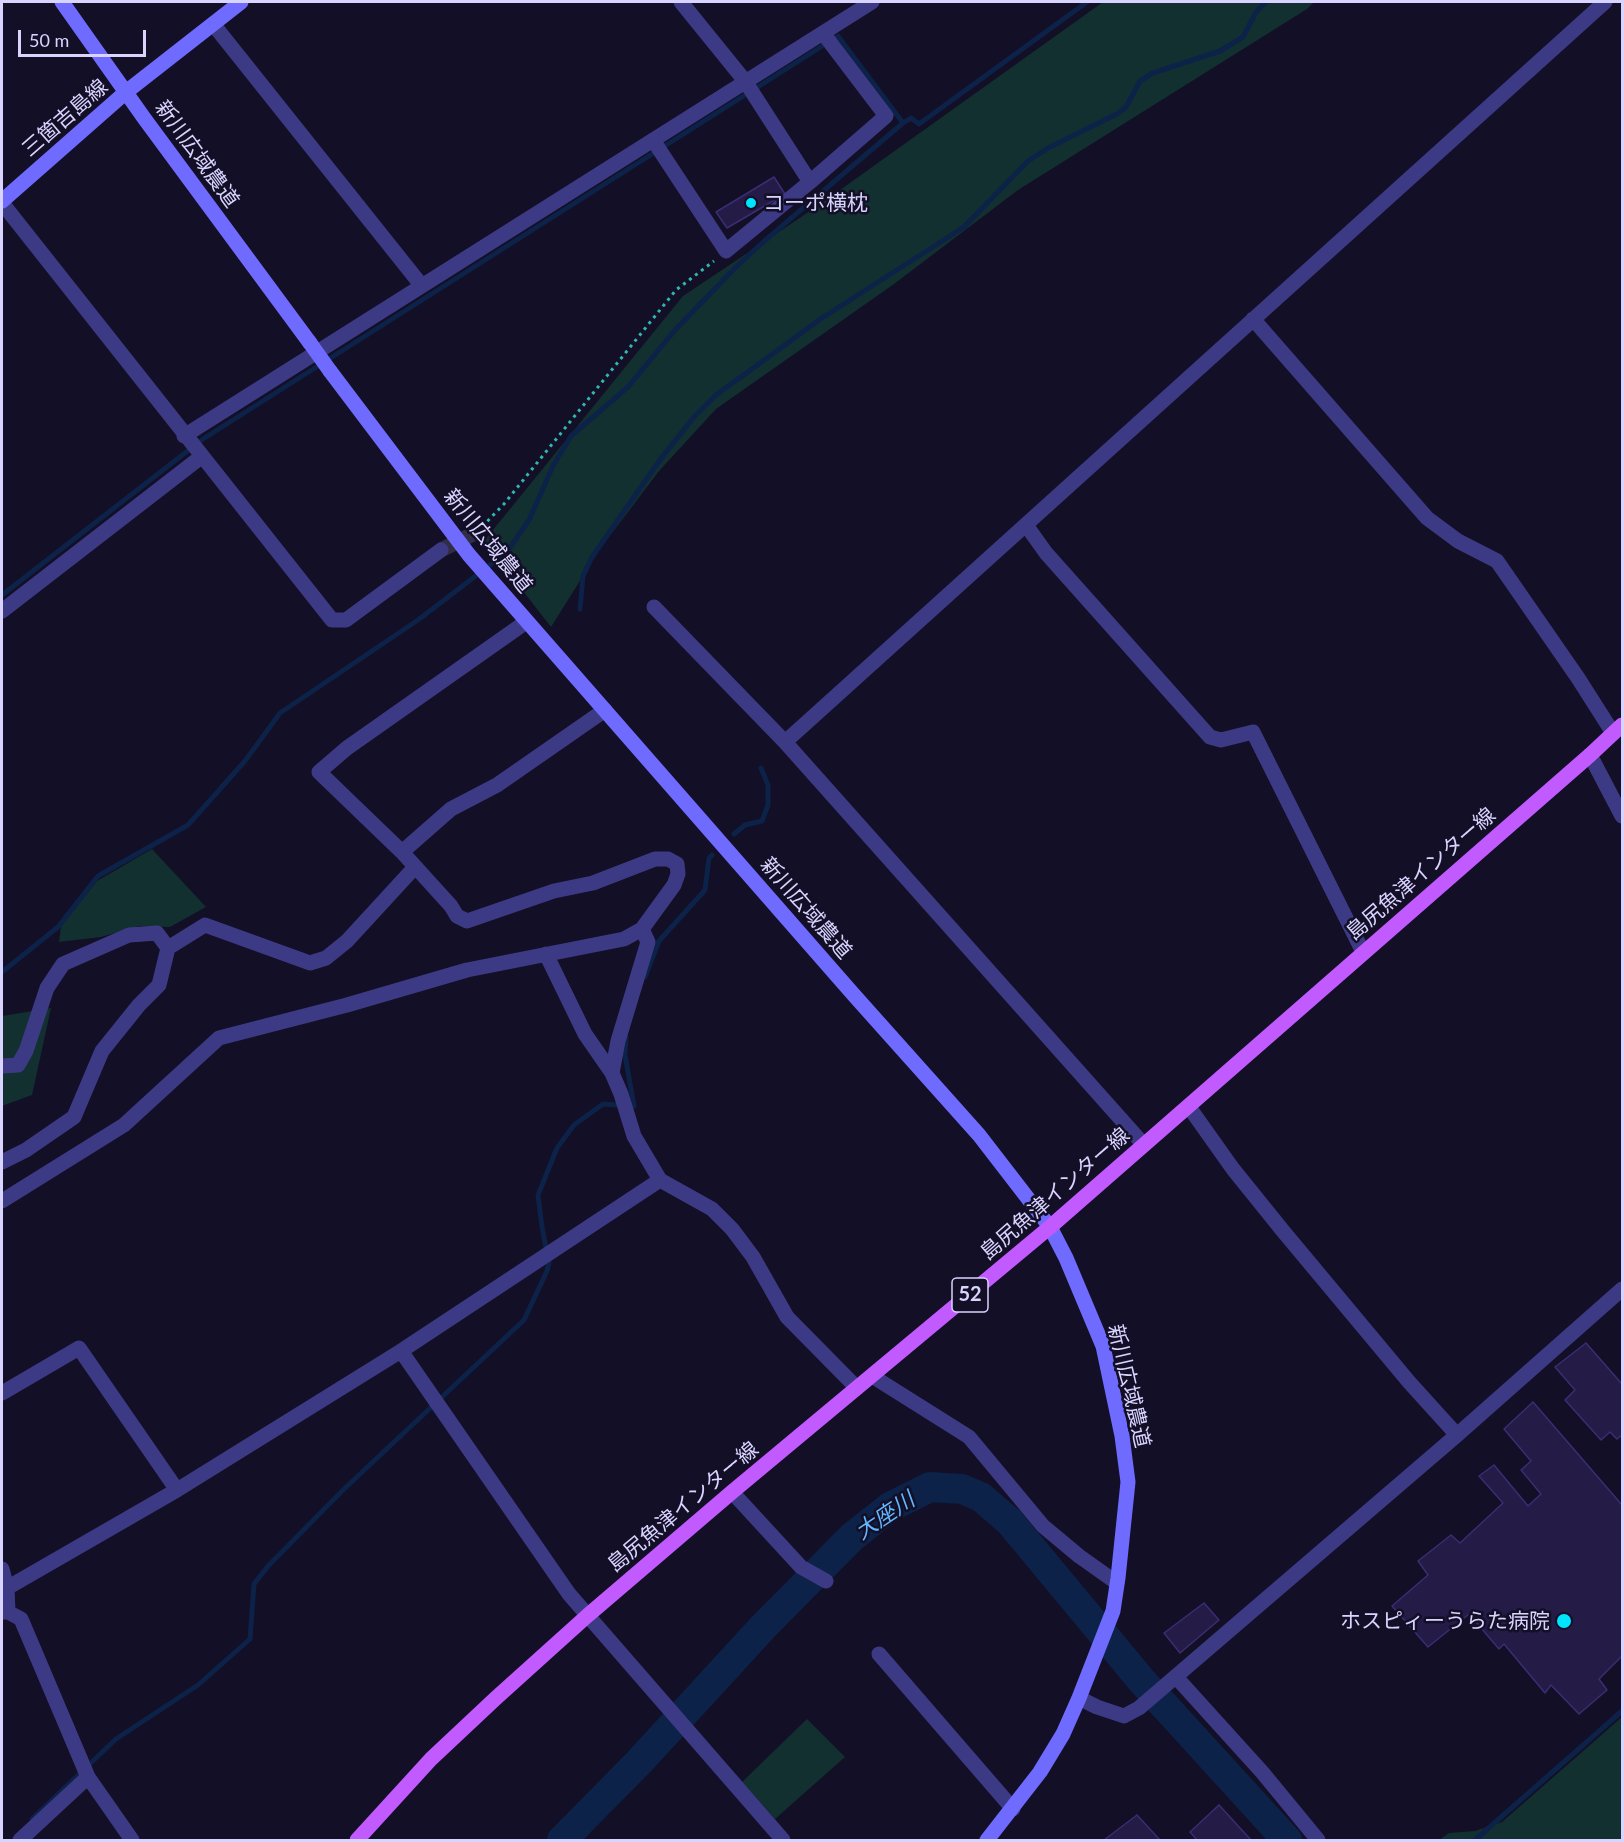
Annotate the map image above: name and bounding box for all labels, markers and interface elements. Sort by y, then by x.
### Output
scale bar [21,18,148,56]
text: 50 m [29,29,69,51]
street label: 三箇吉島線 [17,74,113,162]
street label: 新川広域農道 [150,96,244,212]
place label: コーポ横枕 [763,190,868,216]
marker: コーポ横枕 [744,196,758,210]
street label: 新川広域農道 [439,484,537,598]
street label: 島尻魚津インター線 [1341,802,1501,946]
street label: 新川広域農道 [755,852,857,964]
street label: 島尻魚津インター線 [975,1122,1135,1266]
road number: 52 [952,1278,988,1312]
street label: 新川広域農道 [1103,1322,1155,1450]
street label: 島尻魚津インター線 [603,1437,763,1577]
water label: 大座川 [850,1487,920,1545]
place label: ホスピィーうらた病院 [1340,1608,1550,1634]
marker: ホスピィーうらた病院 [1555,1612,1573,1630]

